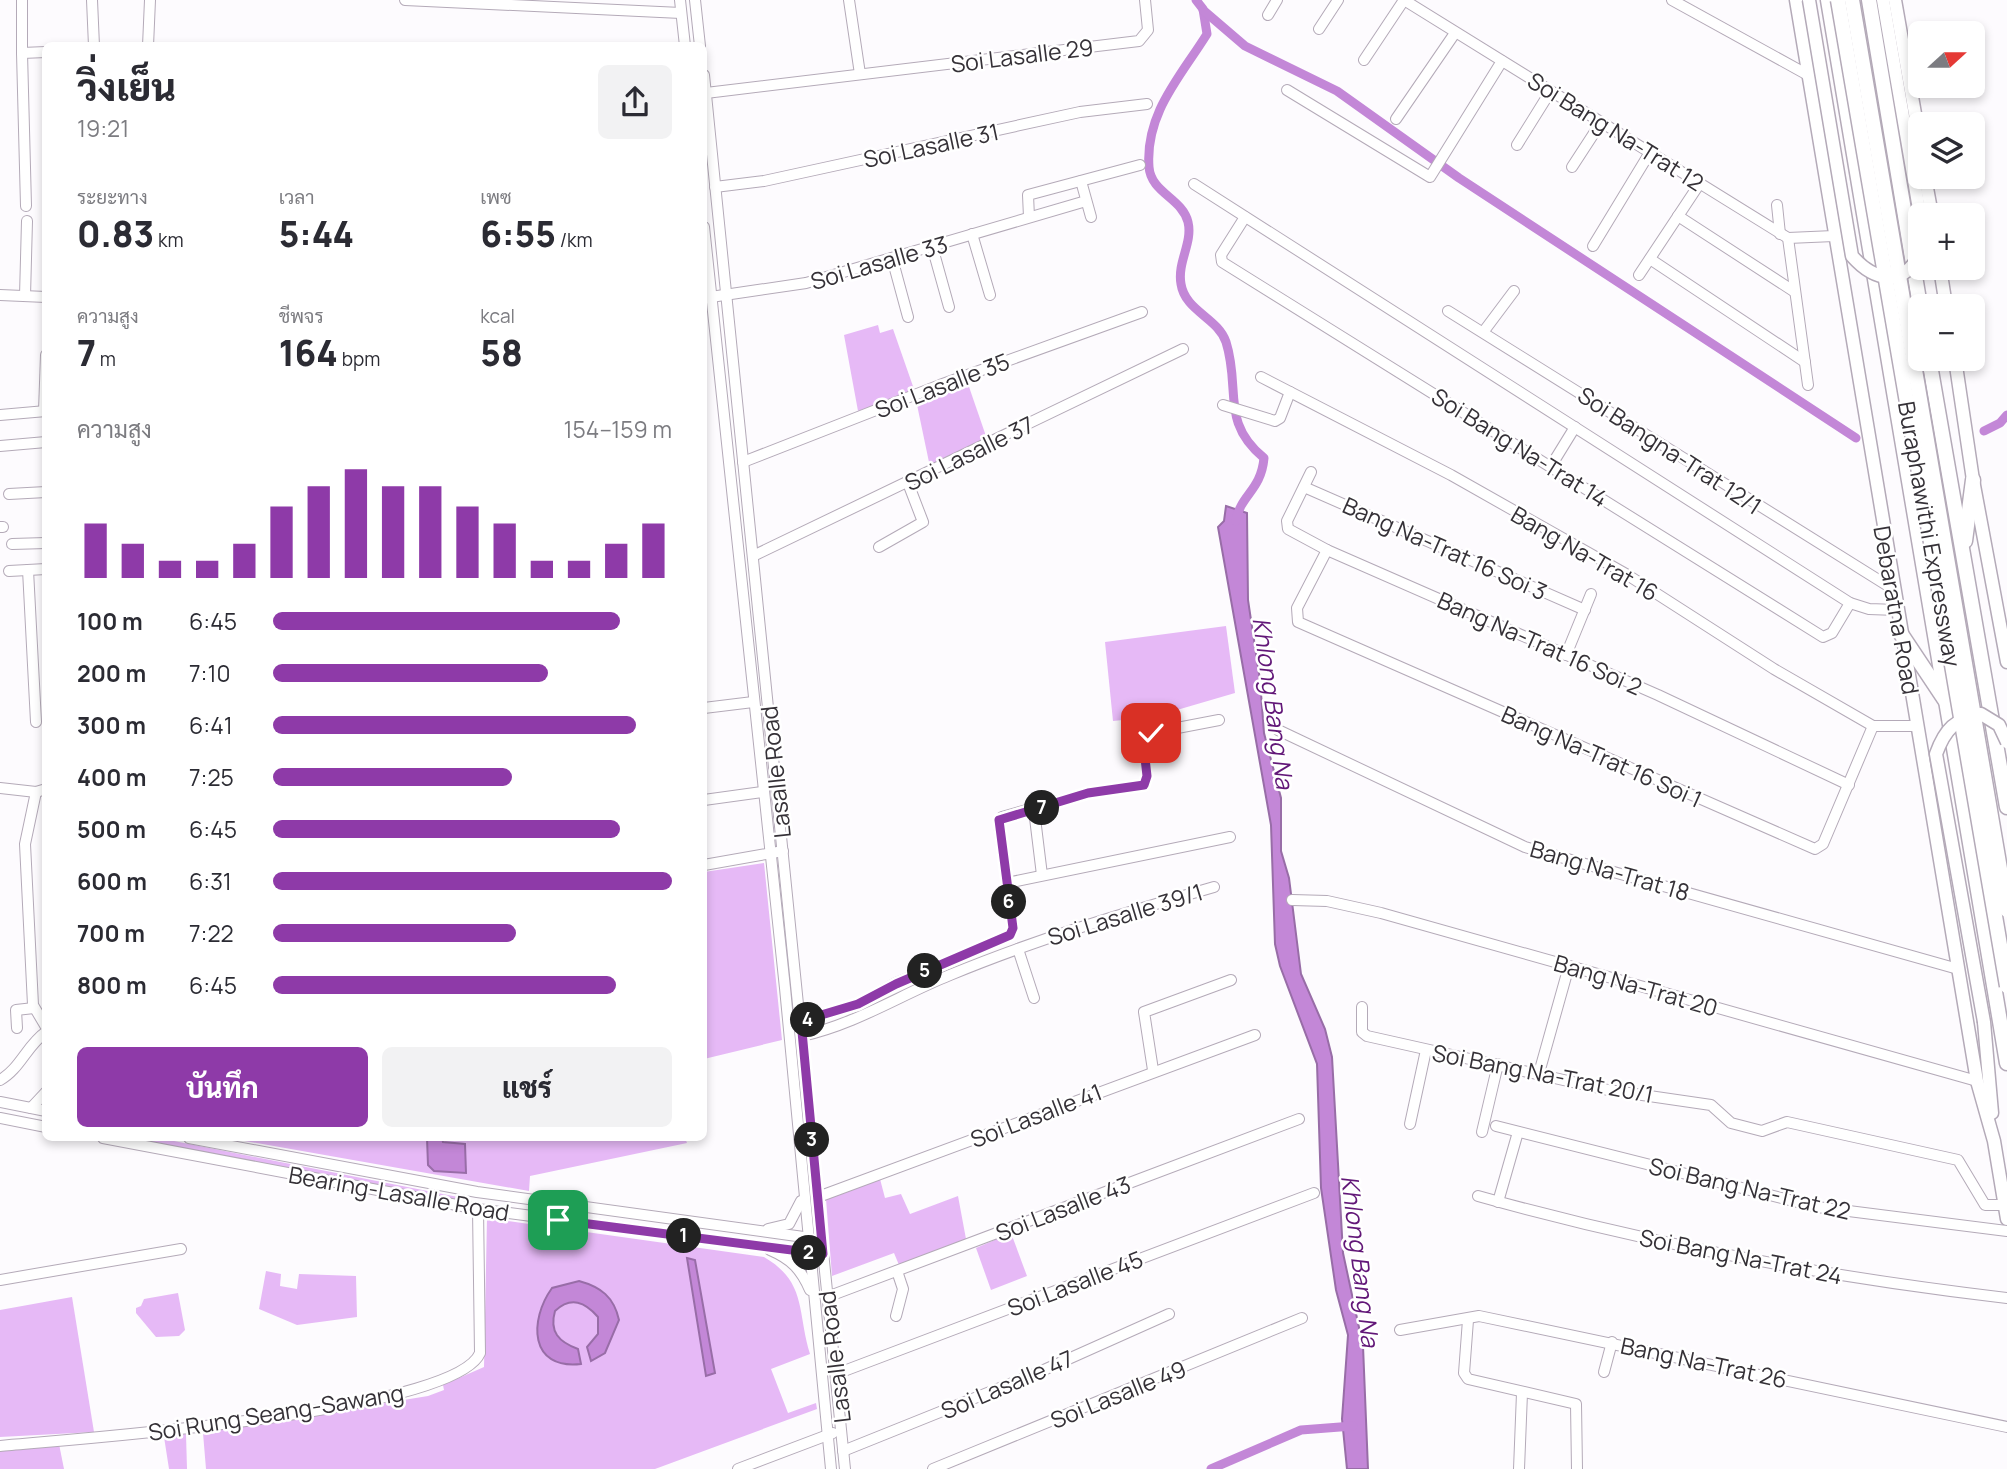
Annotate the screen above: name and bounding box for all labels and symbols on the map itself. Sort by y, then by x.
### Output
north arrow [1908,21,1984,98]
street label: Soi Lasalle 29 [949,30,1095,80]
street label: Soi Bang Na-Trat 12 [1522,64,1710,198]
street label: Soi Lasalle 31 [860,115,1002,175]
street label: Soi Lasalle 33 [807,227,951,297]
street label: Soi Lasalle 35 [870,345,1014,425]
street label: Soi Bangna-Trat 12/1 [1572,379,1768,521]
street label: Soi Bang Na-Trat 14 [1426,380,1614,514]
street label: Buraphawithi Expressway [1891,399,1969,669]
street label: Soi Lasalle 37 [899,408,1039,498]
street label: Bang Na-Trat 16 Soi 3 [1338,489,1552,607]
street label: Bang Na-Trat 16 [1505,498,1665,608]
street label: Debaratna Road [1866,523,1928,697]
street label: Bang Na-Trat 16 Soi 2 [1433,583,1647,703]
water label: Khlong Bang Na [1246,615,1303,792]
street label: Bang Na-Trat 16 Soi 1 [1497,697,1707,815]
pin [1121,703,1181,763]
street label: Lasalle Road [752,704,798,840]
pin: 7 [1024,790,1060,826]
street label: Bang Na-Trat 18 [1527,832,1693,908]
street label: Soi Lasalle 39/1 [1043,875,1207,953]
pin: 6 [992,884,1026,920]
street label: Bang Na-Trat 20 [1550,946,1722,1024]
pin: 5 [908,954,942,988]
pin: 4 [790,1002,826,1038]
street label: Soi Bang Na-Trat 20/1 [1430,1036,1656,1110]
street label: Soi Lasalle 41 [966,1075,1106,1155]
pin: 3 [794,1122,830,1158]
street label: Soi Bang Na-Trat 22 [1646,1149,1854,1227]
street label: Bearing-Lasalle Road [286,1158,512,1228]
street label: Soi Lasalle 43 [991,1168,1135,1248]
water label: Khlong Bang Na [1334,1173,1388,1350]
pin [528,1190,588,1250]
pin: 1 [666,1218,702,1254]
street label: Soi Bang Na-Trat 24 [1637,1221,1845,1291]
pin: 2 [792,1236,826,1270]
street label: Soi Lasalle 45 [1003,1242,1147,1324]
street label: Lasalle Road [810,1289,858,1425]
street label: Bang Na-Trat 26 [1618,1329,1790,1395]
street label: Soi Lasalle 47 [936,1342,1078,1426]
street label: Soi Lasalle 49 [1045,1352,1191,1436]
street label: Soi Rung Seang-Sawang [146,1376,406,1448]

